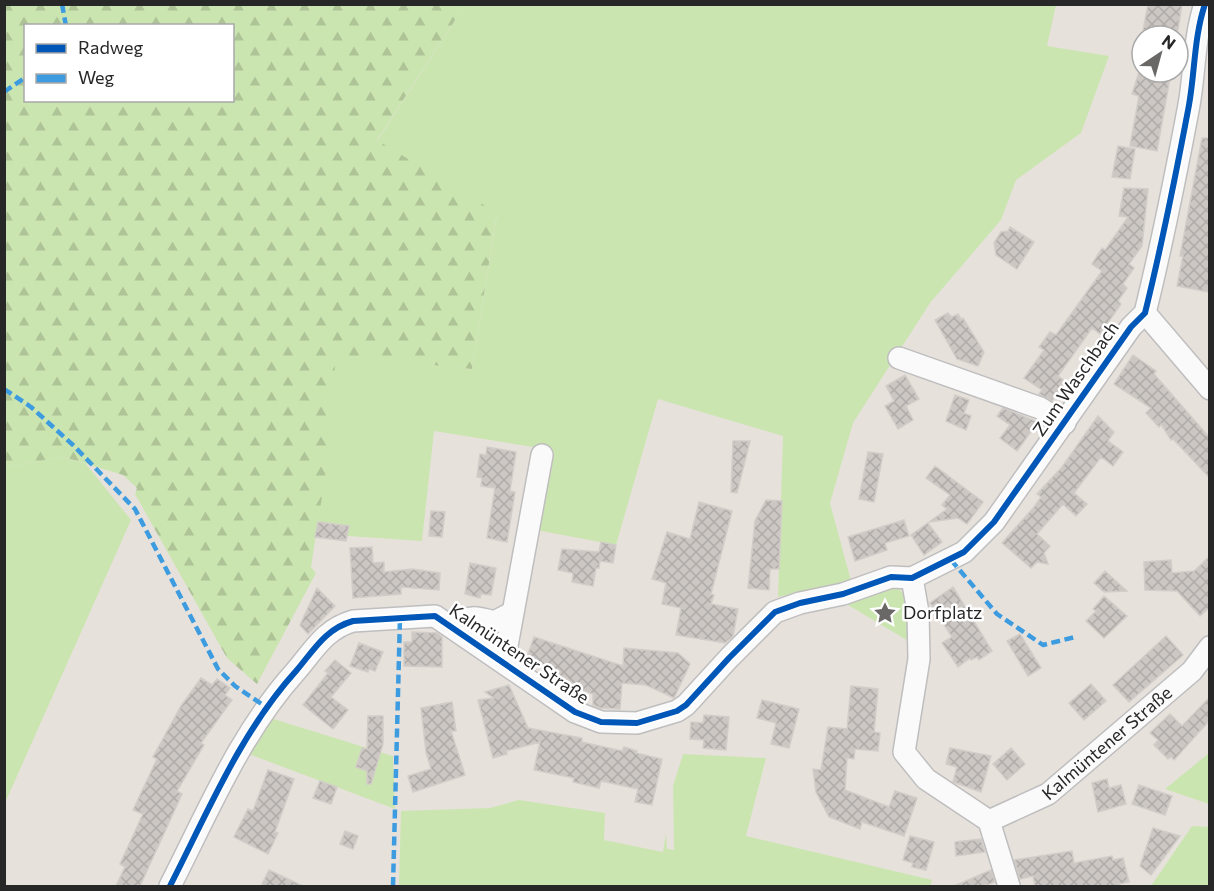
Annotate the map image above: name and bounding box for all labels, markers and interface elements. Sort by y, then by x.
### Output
legend [24,24,234,102]
north arrow [1130,24,1190,84]
text: N [1159,30,1180,53]
text: Radweg [78,36,143,58]
text: Weg [78,66,115,88]
street label: Zum Waschbach [1028,317,1123,440]
street label: Kalmüntener Straße [445,598,594,708]
place icon: Dorfplatz [872,600,898,626]
place label: Dorfplatz [903,601,982,623]
street label: Kalmüntener Straße [1037,681,1176,804]

